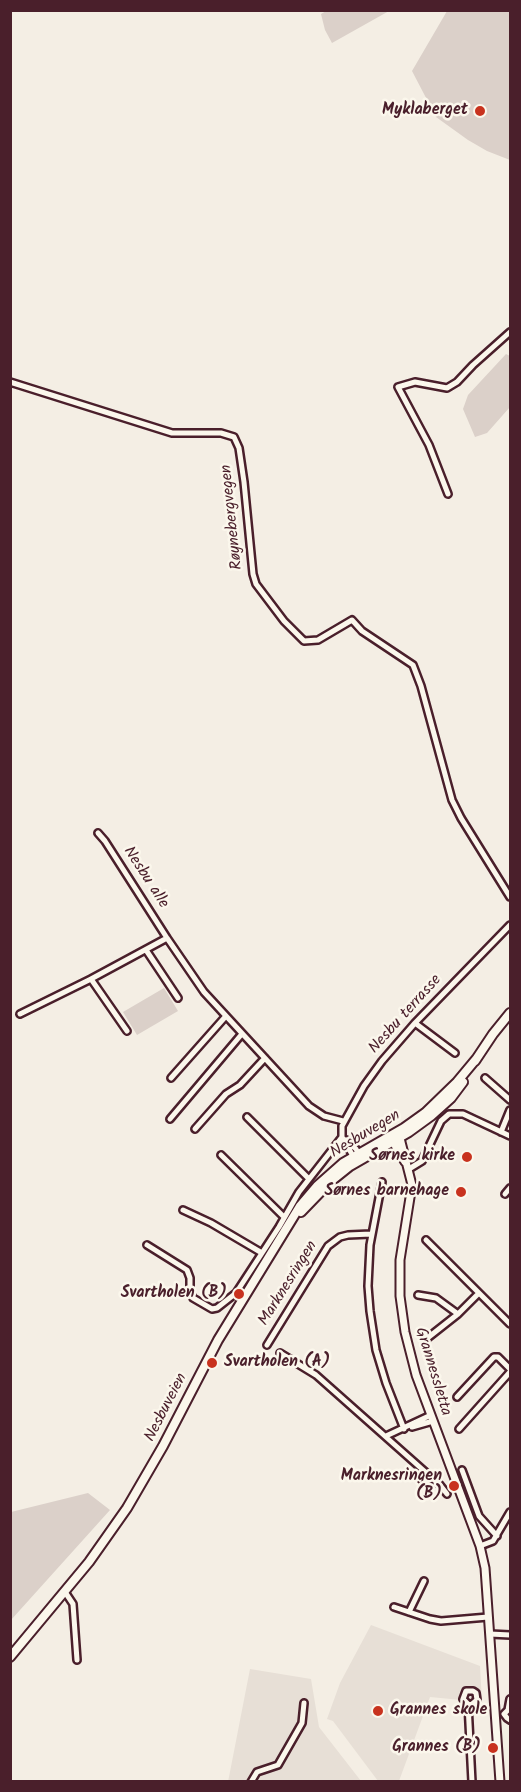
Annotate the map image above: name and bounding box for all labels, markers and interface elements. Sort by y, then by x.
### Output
place label: Myklaberget [382,101,468,121]
marker: Myklaberget [473,104,487,118]
street label: Røynebergvegen [218,463,248,571]
street label: Nesbu alle [118,843,172,913]
street label: Nesbu terrasse [366,972,446,1058]
street label: Nesbuvegen [328,1107,404,1163]
place label: Sørnes kirke [369,1147,455,1167]
marker: Sørnes kirke [460,1150,474,1164]
place label: Sørnes barnehage [324,1182,449,1202]
marker: Sørnes barnehage [454,1185,468,1199]
street label: Marknesringen [255,1238,323,1330]
place label: Svartholen (B) [121,1284,227,1304]
marker: Svartholen (B) [232,1287,246,1301]
street label: Grannessletta [409,1325,455,1419]
place label: Svartholen (A) [224,1353,330,1373]
marker: Svartholen (A) [205,1356,219,1370]
street label: Nesbuveien [142,1370,192,1446]
place label: Marknesringen (B) [341,1467,442,1505]
marker: Marknesringen (B) [447,1479,461,1493]
place label: Grannes skole [390,1701,487,1721]
marker: Grannes skole [371,1704,385,1718]
place label: Grannes (B) [392,1738,481,1758]
marker: Grannes (B) [486,1741,500,1755]

